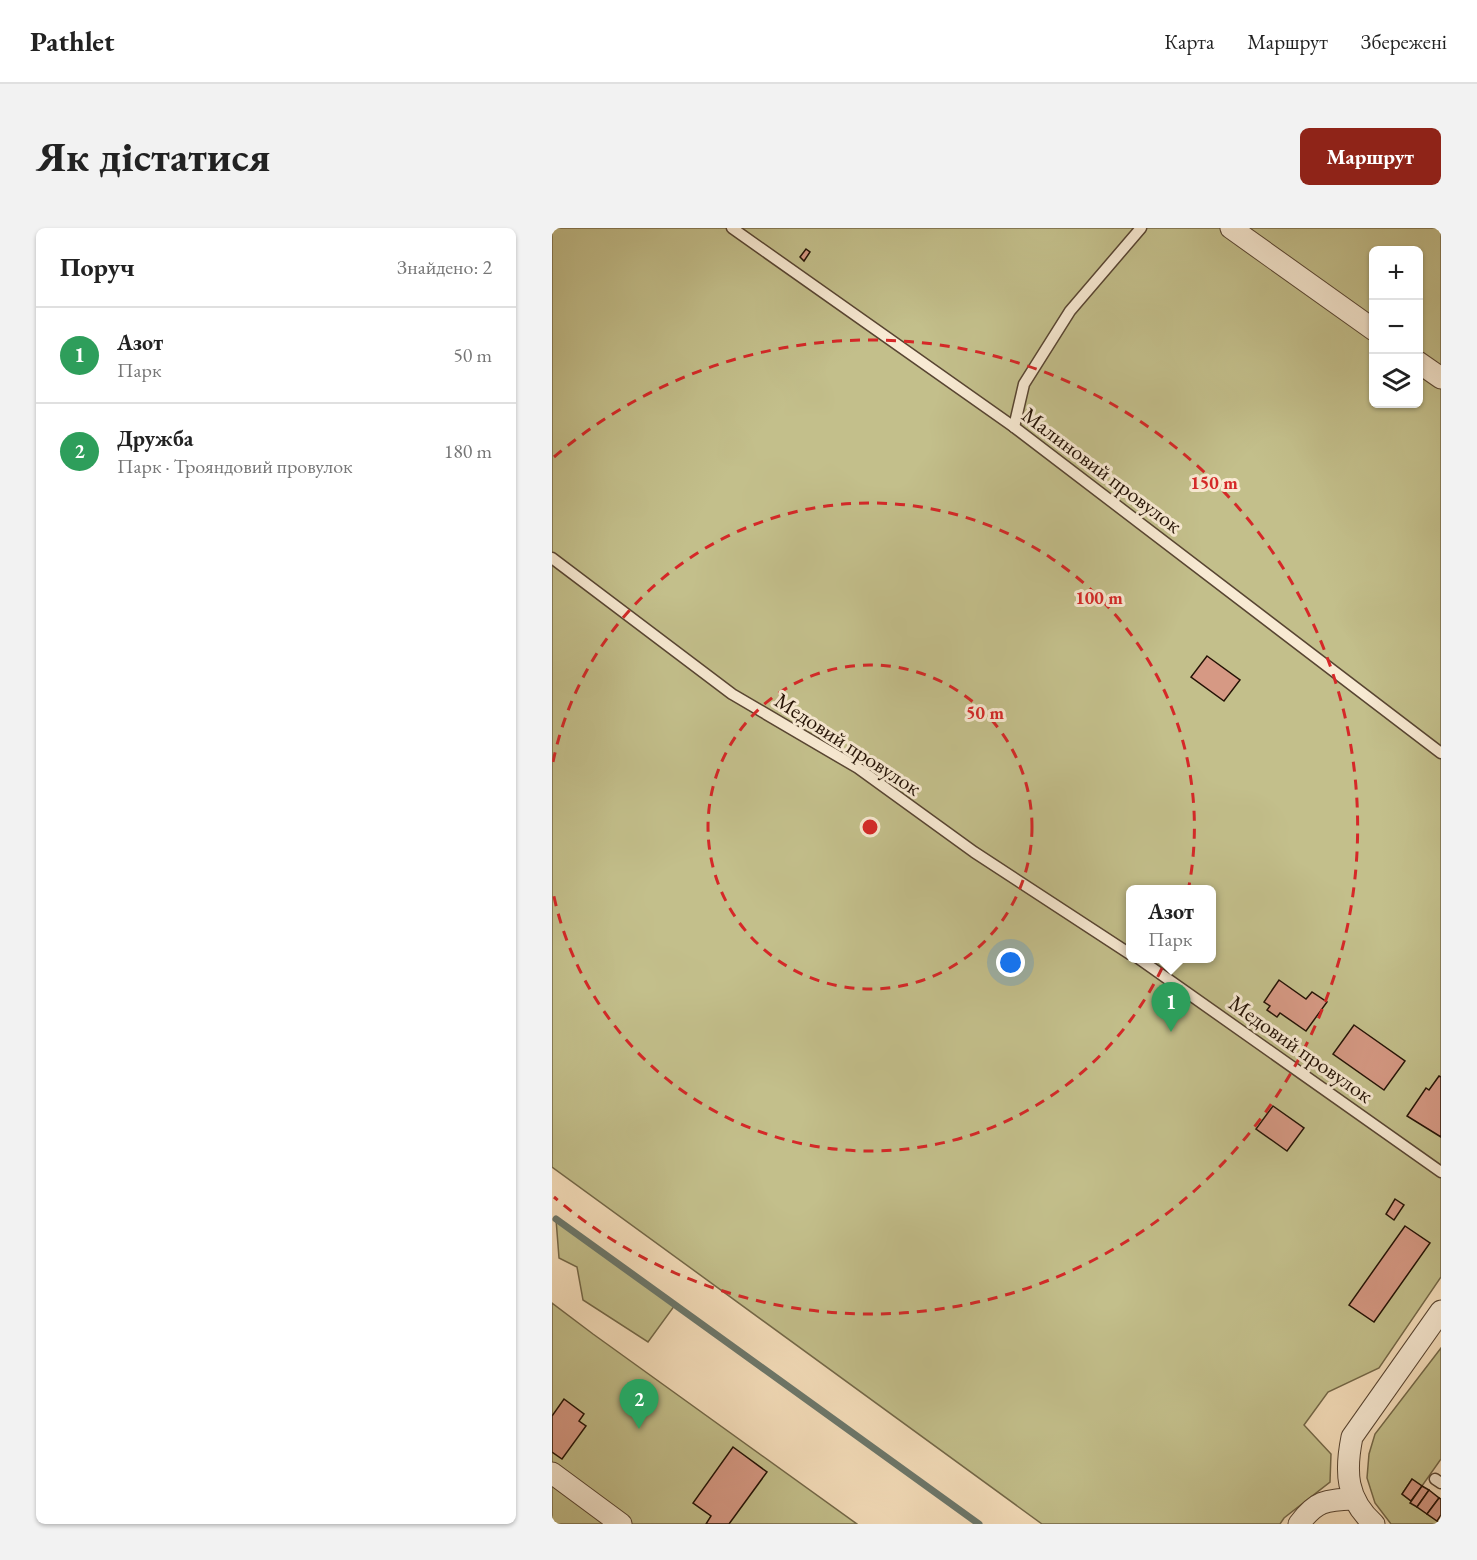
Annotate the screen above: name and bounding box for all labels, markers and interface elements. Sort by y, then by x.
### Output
text: Pathlet [30,23,114,59]
text: Карта [1164,28,1214,55]
text: Маршрут [1247,28,1328,55]
text: Збережені [1361,28,1447,55]
button: Маршрут [1300,128,1441,185]
text: Як дістатися [36,129,270,184]
map controls [1369,246,1423,408]
button: + [1369,246,1423,300]
text: Поруч [60,250,135,284]
text: Знайдено: 2 [397,254,492,280]
button: − [1369,300,1423,354]
text: Азот [117,328,163,357]
text: 1 [74,342,85,368]
text: 50 m [453,342,492,368]
button: layers [1369,354,1423,408]
text: Парк [117,357,161,383]
street label: Малиновий провулок [1016,400,1188,540]
text: Дружба [117,424,193,453]
text: 2 [74,438,85,464]
text: 180 m [444,438,492,464]
text: Парк · Трояндовий провулок [117,453,353,479]
text: 150 m [1190,471,1238,494]
text: 100 m [1075,586,1123,609]
street label: Медовий провулок [769,686,927,803]
text: 50 m [966,701,1004,724]
centre of rings [860,817,880,837]
popup [1126,885,1216,963]
text: Азот [1148,897,1194,926]
text: Парк [1148,926,1192,952]
your location [996,948,1025,977]
pin: 1 [1152,982,1190,1032]
street label: Медовий провулок [1223,989,1379,1110]
pin: 2 [620,1380,658,1429]

